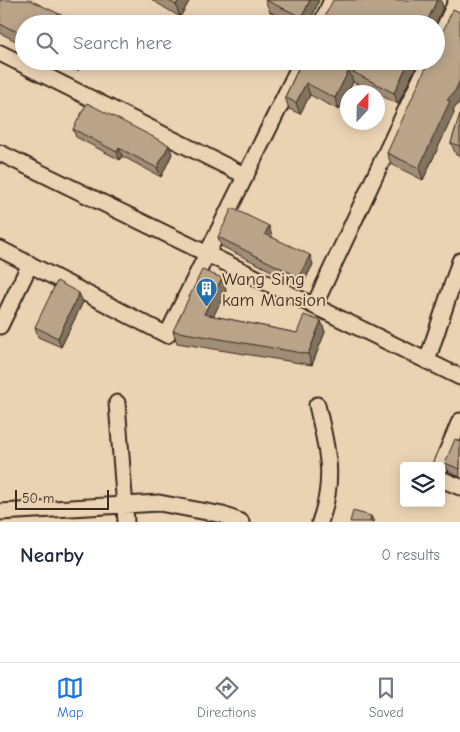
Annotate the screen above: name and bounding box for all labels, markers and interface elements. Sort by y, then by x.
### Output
search box [15,15,445,70]
icon: search [33,29,61,57]
text: Search here [73,32,172,54]
north arrow [340,85,385,130]
place label: Wang Sing kam Mansion [222,269,326,311]
building icon: Wang Sing kam Mansion [194,277,218,308]
map controls [400,462,445,507]
button: layers [400,462,445,507]
scale bar [15,487,109,510]
text: 50 m [22,490,54,507]
text: Nearby [20,543,84,567]
text: 0 results [381,546,440,564]
tab: Map [56,674,84,721]
tab: Directions [197,674,256,721]
tab: Saved [369,674,404,721]

